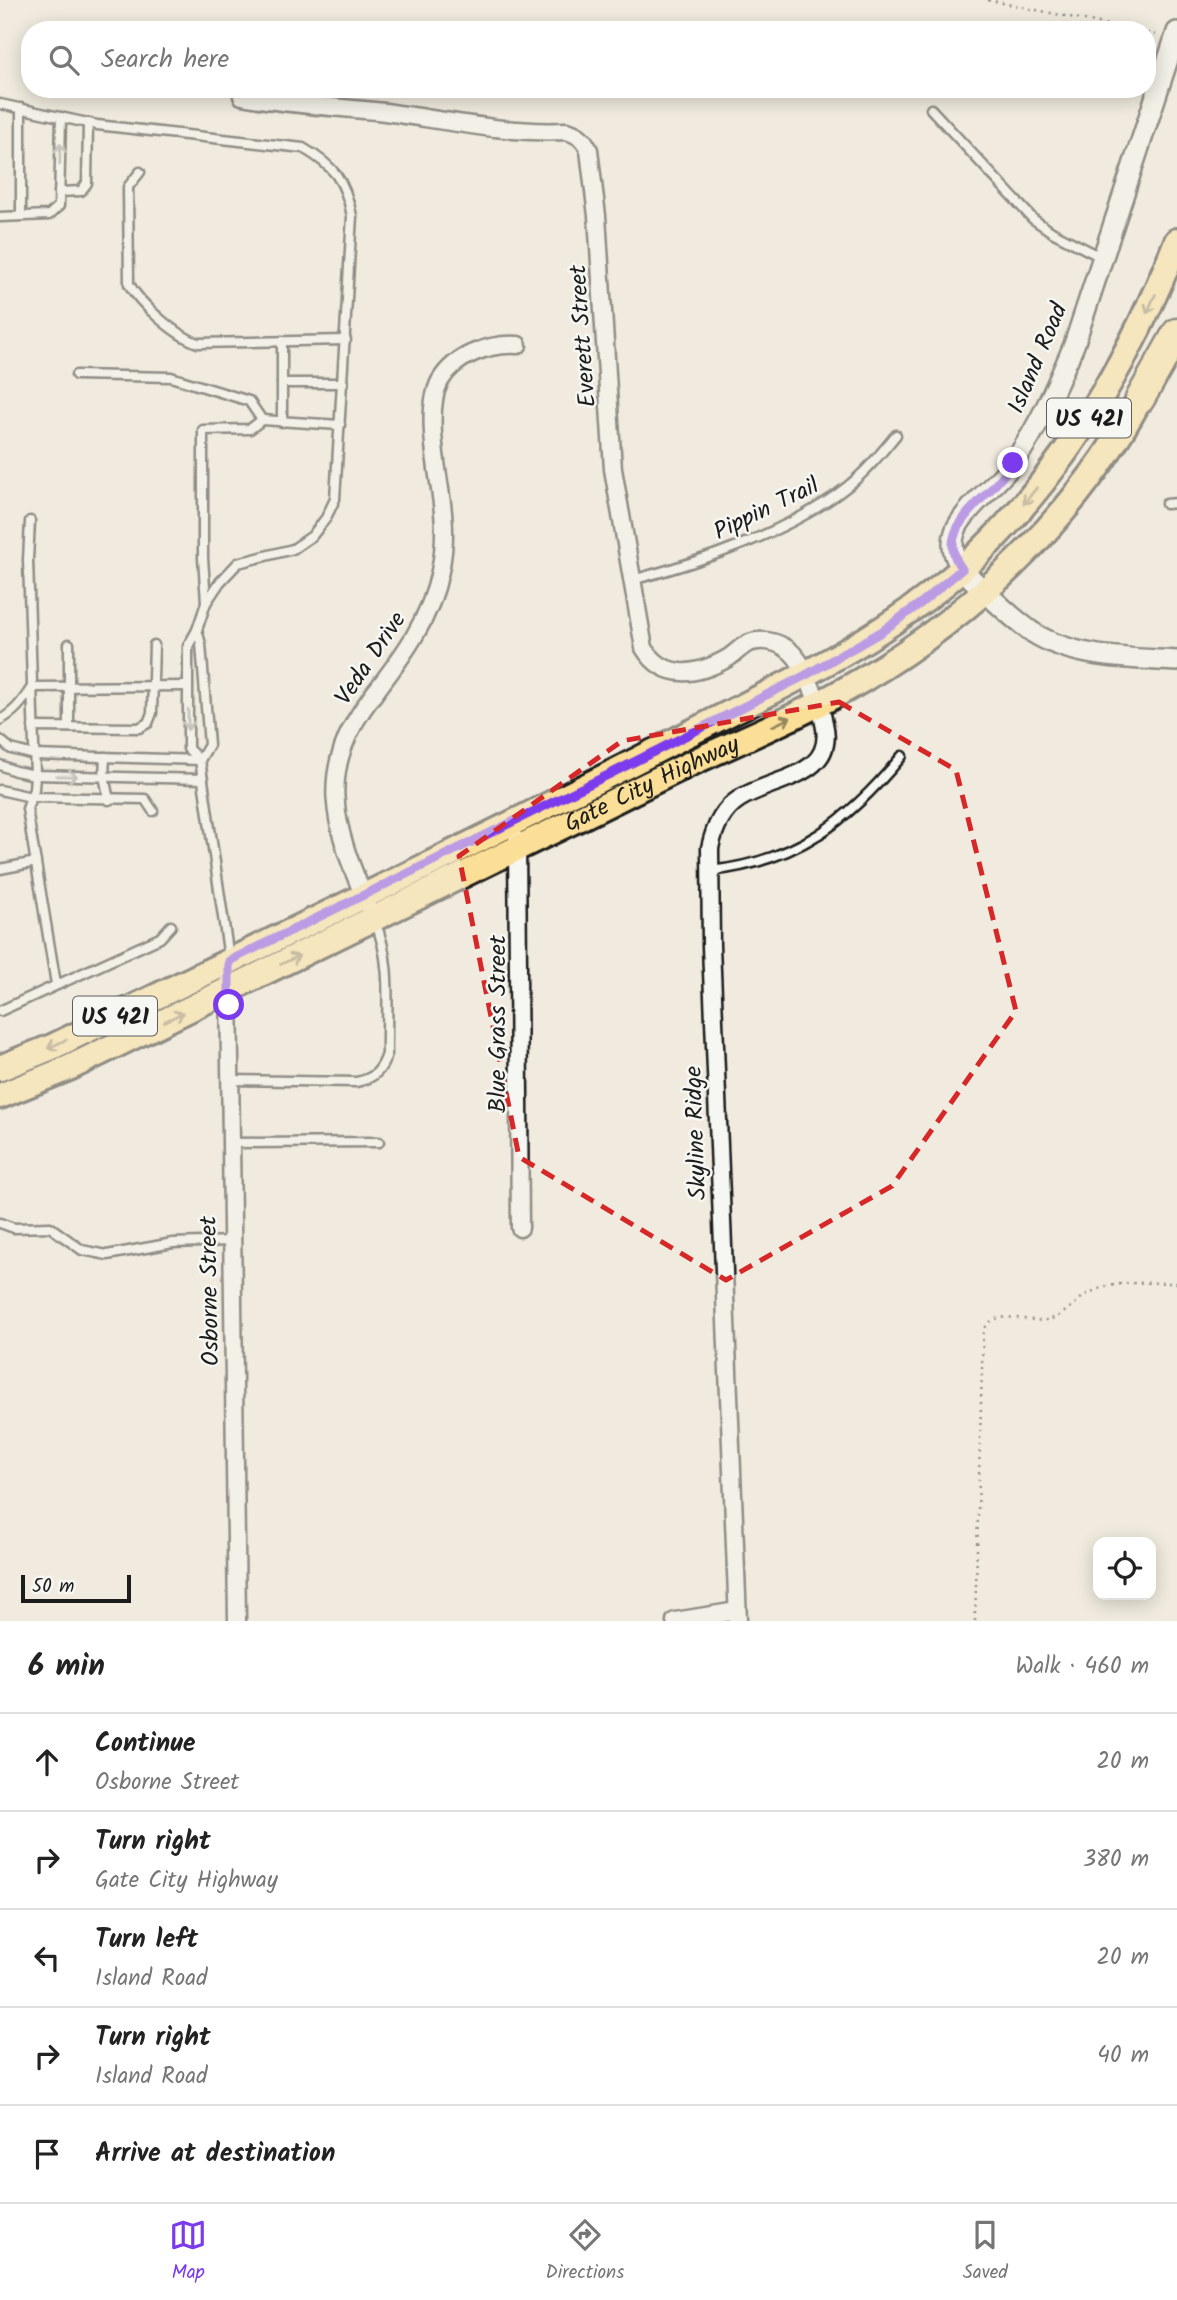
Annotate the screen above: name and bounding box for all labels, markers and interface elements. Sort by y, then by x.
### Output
search box [21,21,1156,98]
text: Search here [101,39,229,81]
icon: search [45,41,83,79]
one-way arrow [53,143,67,166]
street label: Everett Street [559,263,608,408]
one-way arrow [1143,293,1157,314]
street label: Island Road [998,296,1080,420]
road number: US 421 [1047,398,1131,438]
route end [997,447,1028,478]
street label: Pippin Trail [707,467,826,552]
one-way arrow [1023,487,1038,505]
street label: Veda Drive [325,604,417,714]
one-way arrow [181,709,195,732]
one-way arrow [770,715,791,728]
street label: Gate City Highway [558,725,747,844]
one-way arrow [55,769,78,782]
street label: Blue Grass Street [479,934,518,1113]
one-way arrow [279,952,300,966]
route start [213,989,244,1020]
road number: US 421 [73,996,157,1036]
one-way arrow [163,1010,184,1023]
one-way arrow [47,1038,68,1051]
street label: Skyline Ridge [675,1065,718,1201]
street label: Osborne Street [190,1215,231,1367]
map controls [1093,1537,1156,1600]
button: locate [1093,1537,1156,1600]
scale bar [21,1572,131,1604]
text: 50 m [32,1572,74,1602]
text: 6 min [28,1643,105,1691]
text: Walk · 460 m [1015,1649,1149,1685]
text: Continue [95,1723,196,1765]
icon: ahead [28,1743,66,1781]
text: 20 m [1097,1744,1149,1780]
text: Osborne Street [95,1765,239,1801]
text: Turn right [95,1821,211,1863]
icon: right [28,1841,66,1879]
text: 380 m [1083,1842,1149,1878]
text: Gate City Highway [95,1863,278,1899]
text: Turn left [95,1919,198,1961]
icon: left [28,1939,66,1977]
text: 20 m [1097,1940,1149,1976]
text: Island Road [95,1961,207,1997]
text: Turn right [95,2017,211,2059]
icon: right [28,2037,66,2075]
text: 40 m [1097,2038,1149,2074]
text: Island Road [95,2059,207,2095]
text: Arrive at destination [95,2133,335,2175]
icon: arrive [28,2135,66,2173]
tab: Map [169,2216,207,2288]
tab: Directions [546,2216,624,2288]
tab: Saved [963,2216,1008,2288]

